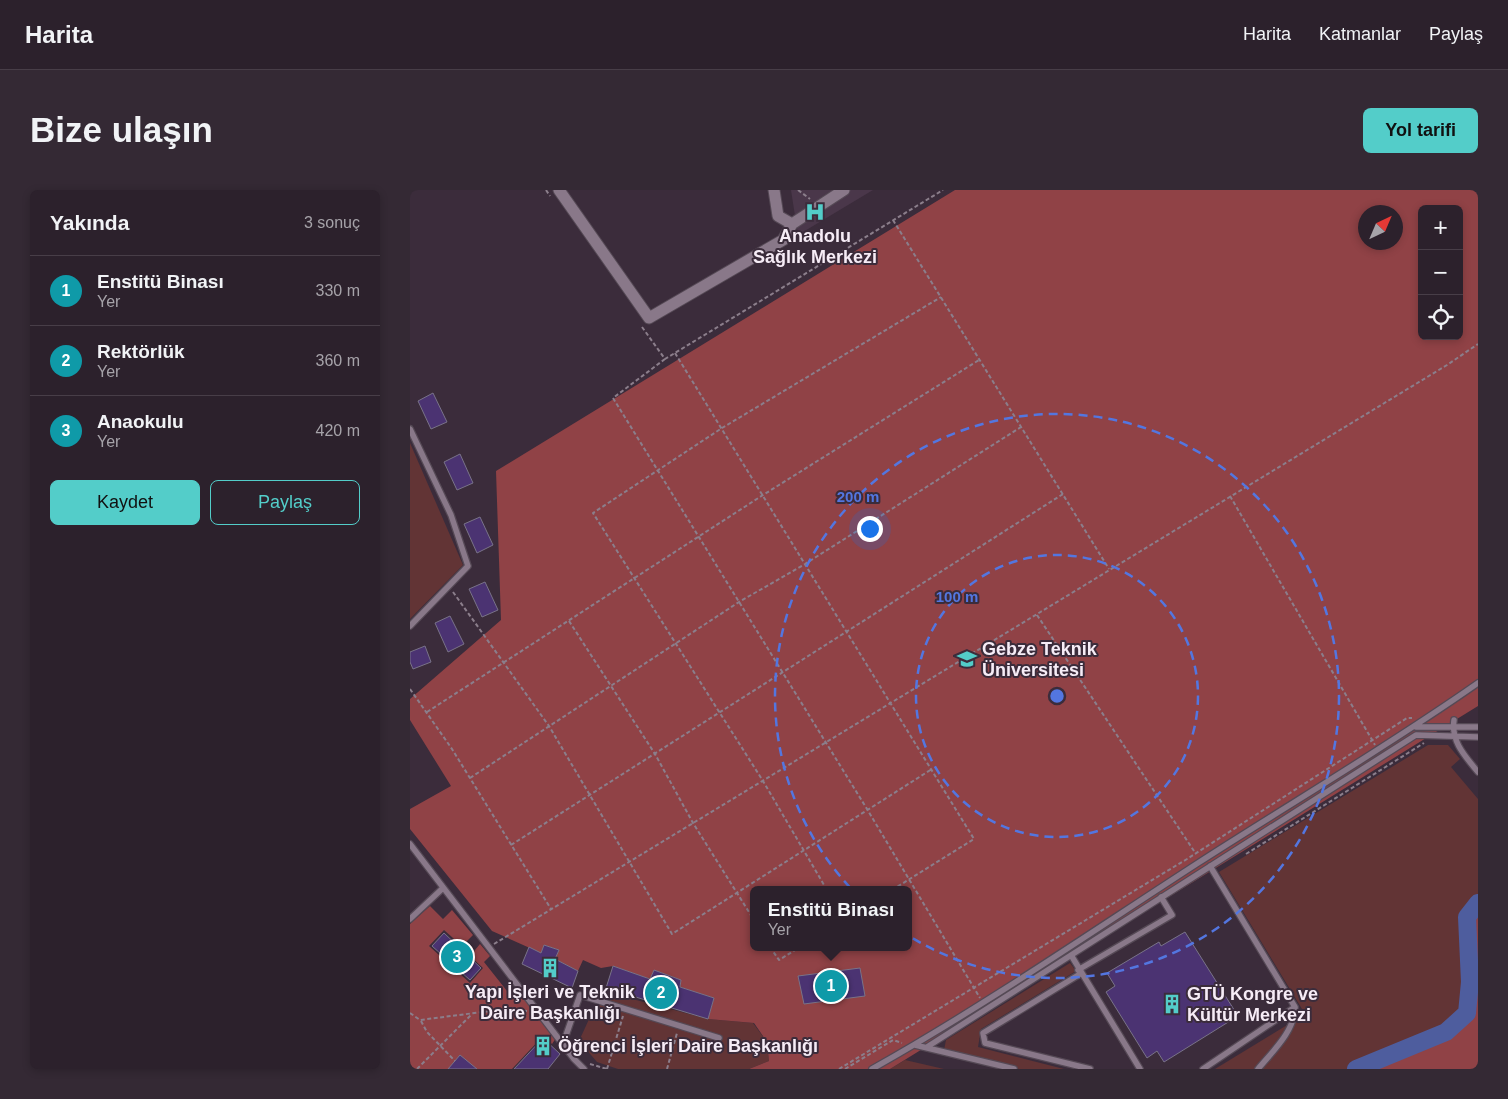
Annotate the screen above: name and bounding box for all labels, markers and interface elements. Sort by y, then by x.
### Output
text: Harita [25,21,93,48]
text: Harita [1243,24,1291,44]
text: Katmanlar [1319,24,1401,44]
text: Paylaş [1429,24,1483,44]
button: Yol tarifi [1363,108,1478,153]
text: Bize ulaşın [30,110,213,149]
hospital icon: Anadolu Sağlık Merkezi [804,201,826,223]
north arrow [1358,205,1403,250]
map controls [1418,205,1463,340]
button: + [1418,205,1463,250]
text: Yakında [50,211,129,234]
text: 3 sonuç [304,214,360,231]
place label: Anadolu Sağlık Merkezi [753,226,877,267]
button: − [1418,250,1463,295]
text: Enstitü Binası [97,271,224,292]
text: 1 [62,282,70,299]
text: 330 m [316,282,360,299]
text: Yer [97,293,120,310]
button: locate [1418,295,1463,340]
text: Rektörlük [97,341,185,362]
text: 2 [62,352,70,369]
text: 360 m [316,352,360,369]
text: Yer [97,363,120,380]
text: Anaokulu [97,411,184,432]
text: 3 [62,422,70,439]
text: 420 m [316,422,360,439]
text: Yer [97,433,120,450]
button: Kaydet [50,480,200,525]
button: Paylaş [210,480,360,525]
text: 200 m [837,488,879,505]
your location [857,516,883,542]
text: 100 m [936,588,978,605]
place label: Gebze Teknik Üniversitesi [982,639,1098,680]
school or university icon: Gebze Teknik Üniversitesi [956,648,978,670]
centre of rings [1048,687,1066,705]
popup [750,886,912,951]
text: Enstitü Binası [768,899,894,920]
text: Yer [768,921,791,938]
pin: 3 [441,938,473,976]
building icon: Yapı İşleri ve Teknik Daire Başkanlığı [539,957,561,979]
pin: 1 [815,967,847,1005]
pin: 2 [645,974,677,1012]
place label: Yapı İşleri ve Teknik Daire Başkanlığı [465,982,636,1023]
place label: GTÜ Kongre ve Kültür Merkezi [1187,984,1318,1025]
building icon: GTÜ Kongre ve Kültür Merkezi [1161,993,1183,1015]
building icon: Öğrenci İşleri Daire Başkanlığı [532,1035,554,1057]
place label: Öğrenci İşleri Daire Başkanlığı [558,1036,818,1056]

